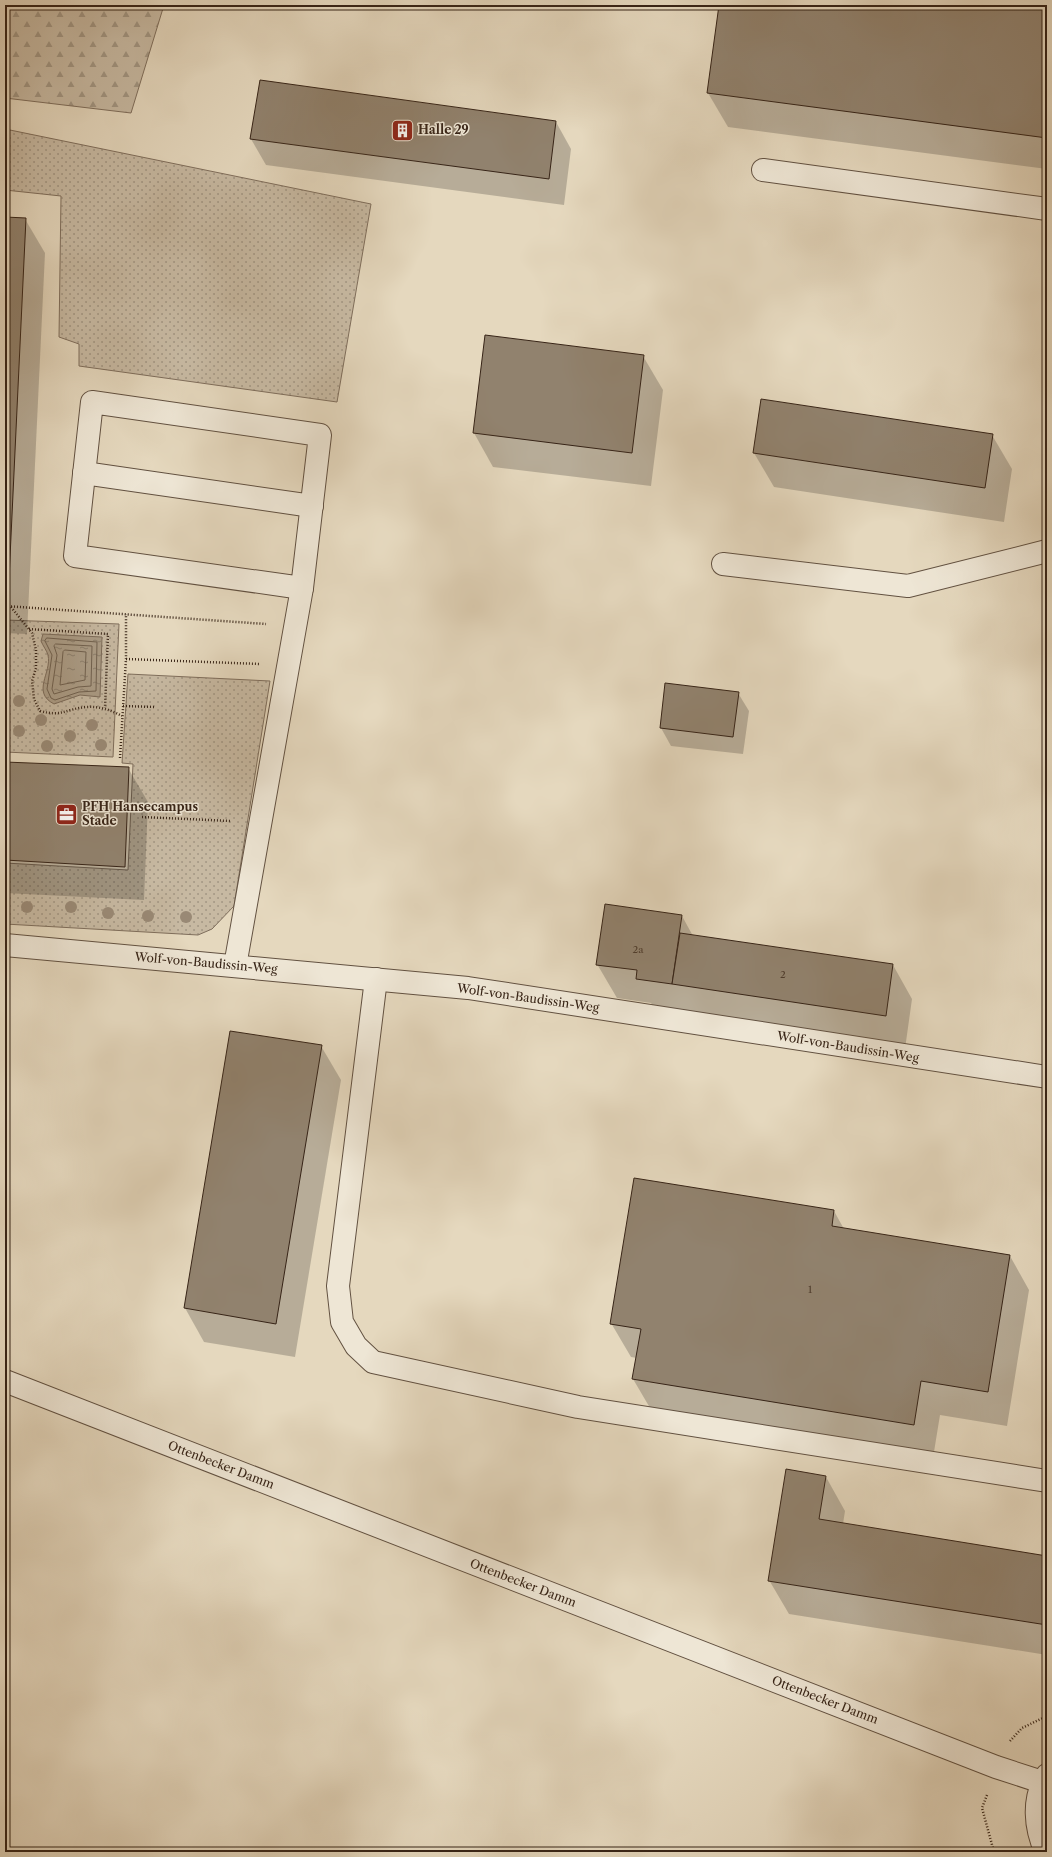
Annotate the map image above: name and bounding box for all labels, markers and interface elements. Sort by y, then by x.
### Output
building icon: Halle 29 [390,117,416,143]
place label: Halle 29 [418,122,469,137]
place label: PFH Hansecampus Stade [82,799,199,828]
office icon: PFH Hansecampus Stade [53,801,79,827]
house number: 2a [632,943,644,956]
street label: Wolf-von-Baudissin-Weg [133,949,279,976]
house number: 2 [780,968,786,981]
street label: Wolf-von-Baudissin-Weg [455,980,601,1015]
street label: Wolf-von-Baudissin-Weg [775,1028,921,1065]
house number: 1 [808,1283,813,1296]
street label: Ottenbecker Damm [166,1437,276,1492]
street label: Ottenbecker Damm [468,1555,578,1610]
street label: Ottenbecker Damm [770,1672,880,1727]

